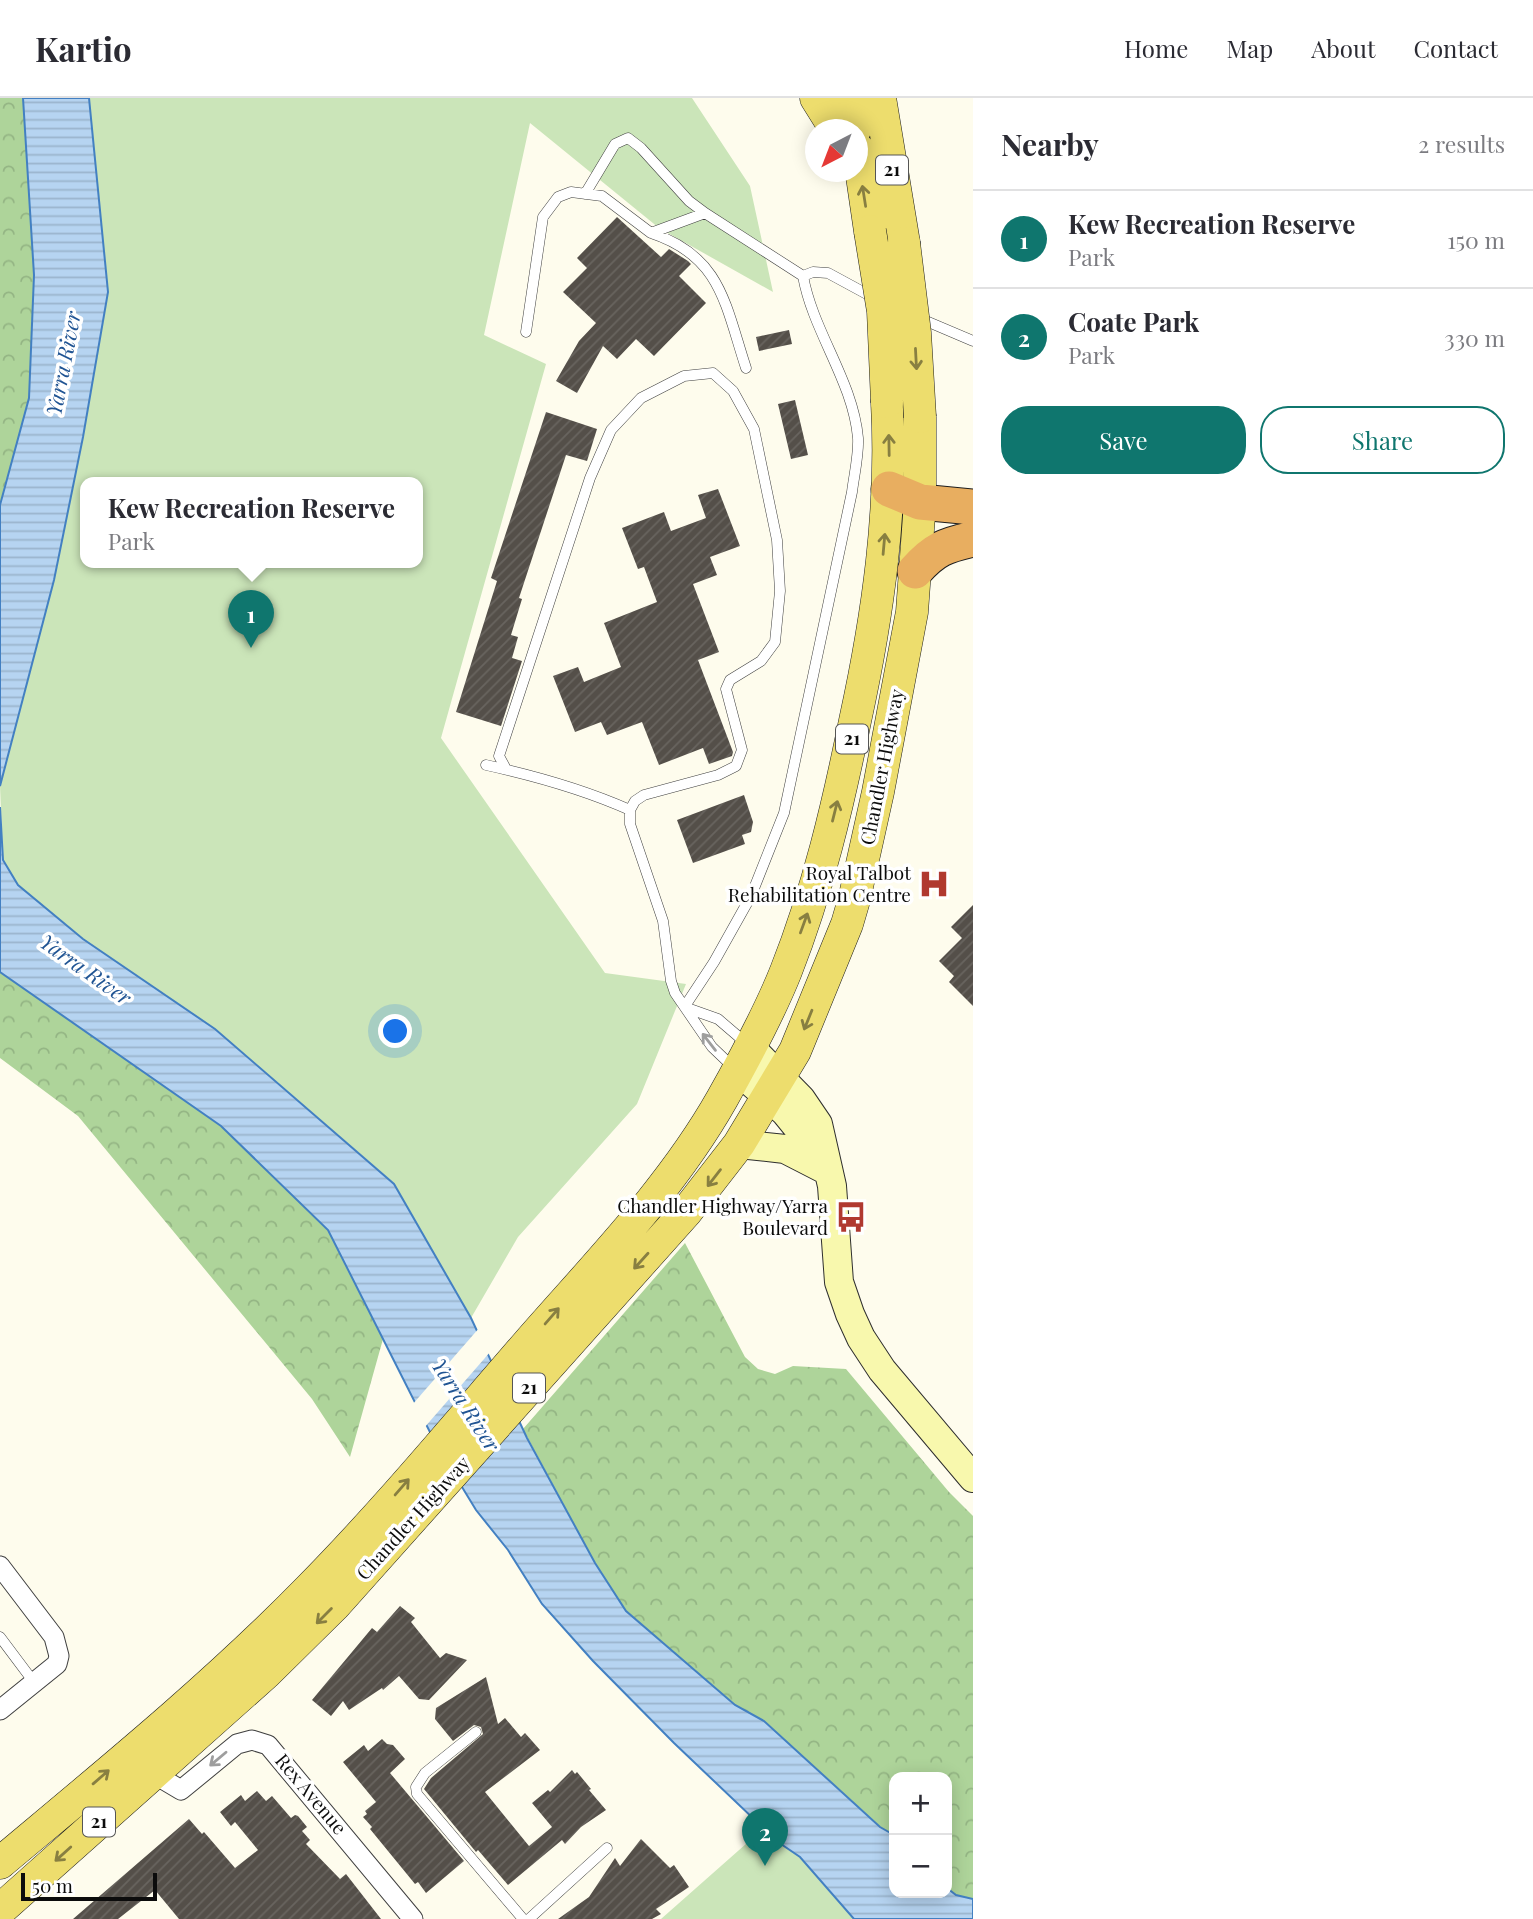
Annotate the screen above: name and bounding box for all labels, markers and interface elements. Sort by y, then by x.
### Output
text: Kartio [35,26,132,70]
text: Home [1124,32,1188,64]
text: Map [1226,32,1273,64]
text: About [1311,32,1375,64]
text: Contact [1413,32,1498,64]
north arrow [805,119,868,182]
text: Nearby [1001,124,1099,164]
text: 2 results [1418,128,1505,159]
road number: 21 [876,156,908,184]
one-way arrow [857,185,870,208]
text: Kew Recreation Reserve [1068,206,1355,241]
text: 1 [1020,224,1028,255]
text: 150 m [1447,224,1505,255]
text: Park [1068,241,1115,272]
text: Coate Park [1068,304,1199,339]
water label: Yarra River [38,308,86,418]
text: 2 [1018,322,1030,353]
text: 330 m [1444,322,1505,353]
text: Park [1068,339,1115,370]
one-way arrow [910,347,923,370]
button: Save [1001,406,1246,474]
button: Share [1260,406,1505,474]
one-way arrow [882,434,896,457]
popup [80,477,423,568]
text: Kew Recreation Reserve [108,490,395,525]
text: Park [108,525,155,556]
one-way arrow [878,533,891,556]
pin: 1 [228,590,274,648]
street label: Chandler Highway [853,686,909,847]
road number: 21 [836,724,868,754]
one-way arrow [829,800,842,823]
place label: Royal Talbot Rehabilitation Centre [728,859,911,907]
hospital icon: Royal Talbot Rehabilitation Centre [917,867,951,901]
one-way arrow [798,913,811,935]
water label: Yarra River [35,927,138,1011]
one-way arrow [801,1008,814,1030]
your location [378,1014,412,1048]
one-way arrow [701,1033,716,1051]
one-way arrow [706,1168,721,1186]
place label: Chandler Highway/Yarra Boulevard [617,1192,829,1240]
bus stop icon: Chandler Highway/Yarra Boulevard [834,1200,868,1234]
one-way arrow [633,1252,650,1269]
one-way arrow [543,1308,560,1325]
water label: Yarra River [426,1352,508,1457]
road number: 21 [513,1373,545,1402]
street label: Chandler Highway [350,1450,475,1585]
one-way arrow [394,1479,410,1497]
one-way arrow [316,1607,333,1624]
street label: Rex Avenue [270,1747,353,1839]
one-way arrow [210,1751,228,1767]
one-way arrow [92,1769,110,1785]
map controls [889,1772,952,1898]
button: + [889,1772,952,1835]
road number: 21 [83,1807,115,1836]
pin: 2 [742,1808,788,1866]
button: − [889,1835,952,1898]
one-way arrow [54,1846,72,1862]
scale bar [21,1870,158,1902]
text: 50 m [32,1872,73,1898]

